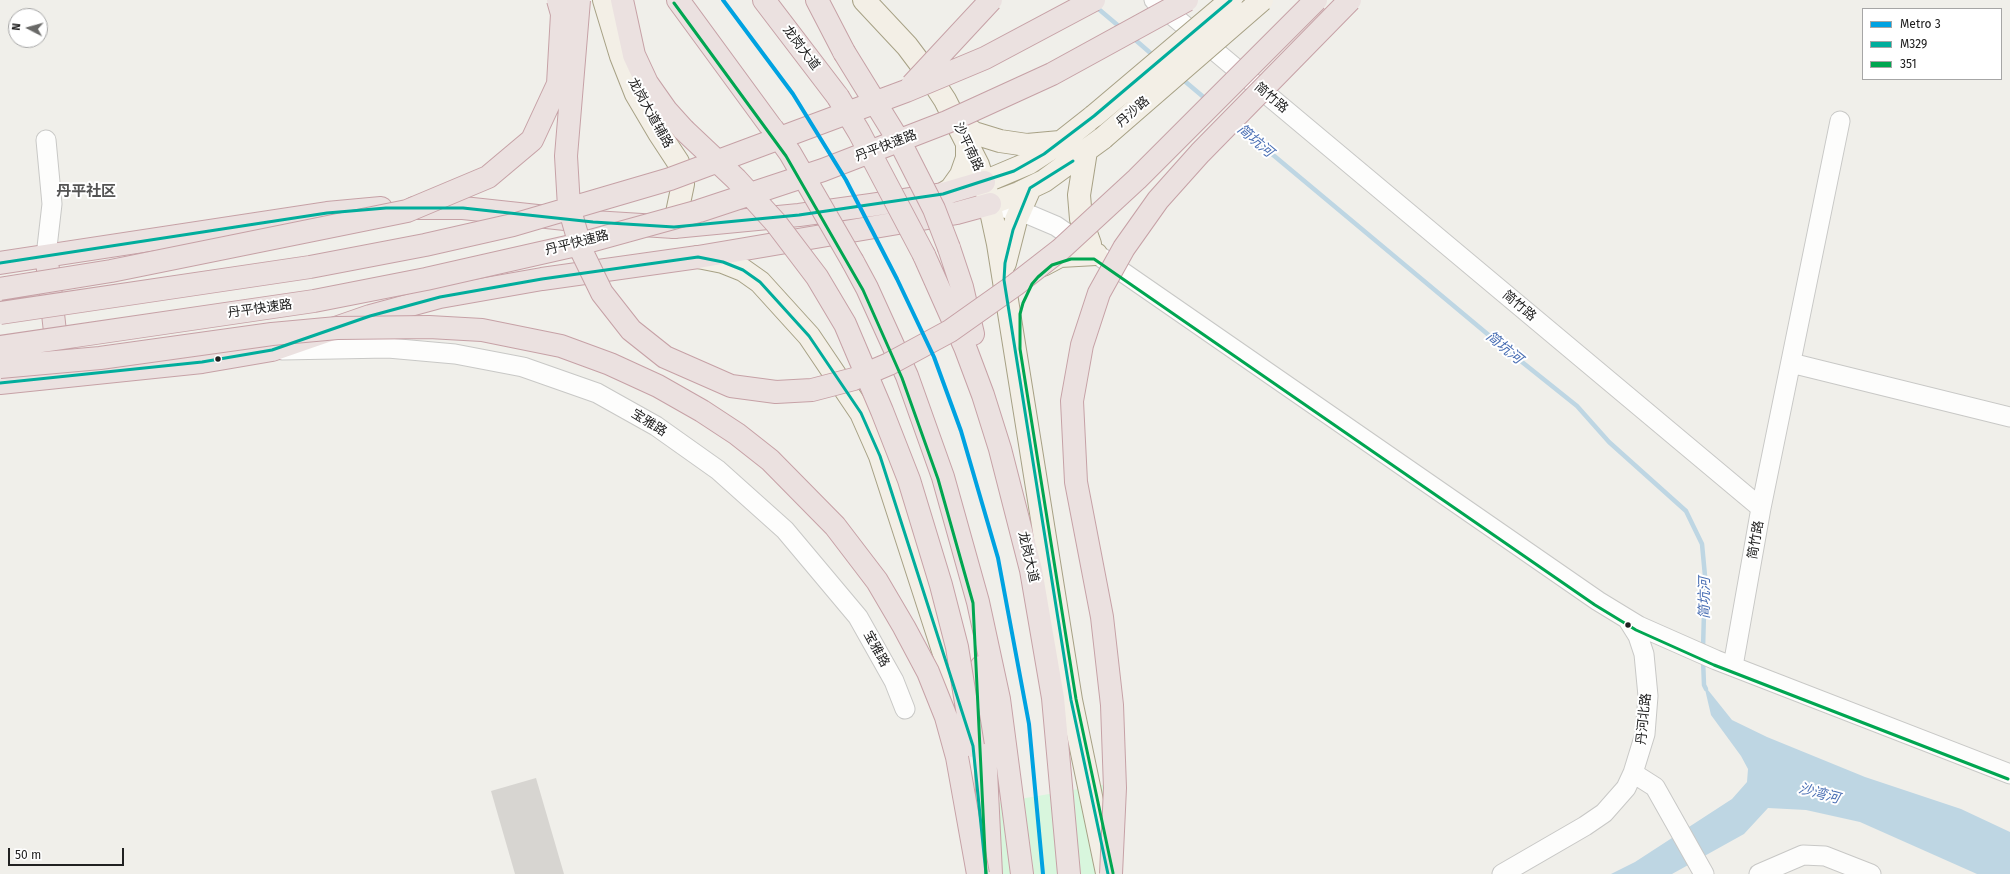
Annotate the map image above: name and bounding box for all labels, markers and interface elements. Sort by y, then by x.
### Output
north arrow [8,8,48,48]
legend [1862,8,2002,80]
text: Metro 3 [1900,17,1941,31]
text: N [10,22,23,31]
street label: 龙岗大道 [779,23,823,73]
text: M329 [1900,37,1927,51]
text: 351 [1900,57,1917,71]
street label: 龙岗大道辅路 [624,75,676,151]
street label: 简竹路 [1251,79,1291,117]
street label: 丹沙路 [1113,93,1153,131]
street label: 沙平南路 [950,120,986,174]
water label: 简坑河 [1234,121,1276,161]
street label: 丹平快速路 [853,127,919,165]
district label: 丹平社区 [56,183,116,201]
street label: 丹平快速路 [544,228,610,258]
street label: 简竹路 [1499,287,1539,325]
street label: 丹平快速路 [227,297,293,321]
water label: 简坑河 [1482,328,1526,368]
unlabelled marker [213,354,223,364]
street label: 宝雅路 [628,406,670,440]
street label: 简竹路 [1745,519,1767,561]
street label: 龙岗大道 [1015,530,1041,584]
water label: 简坑河 [1697,577,1713,619]
unlabelled marker [1623,620,1633,630]
street label: 宝雅路 [860,628,892,670]
street label: 丹河北路 [1634,692,1654,746]
water label: 沙湾河 [1797,780,1841,808]
scale bar [10,840,126,866]
text: 50 m [15,848,41,862]

